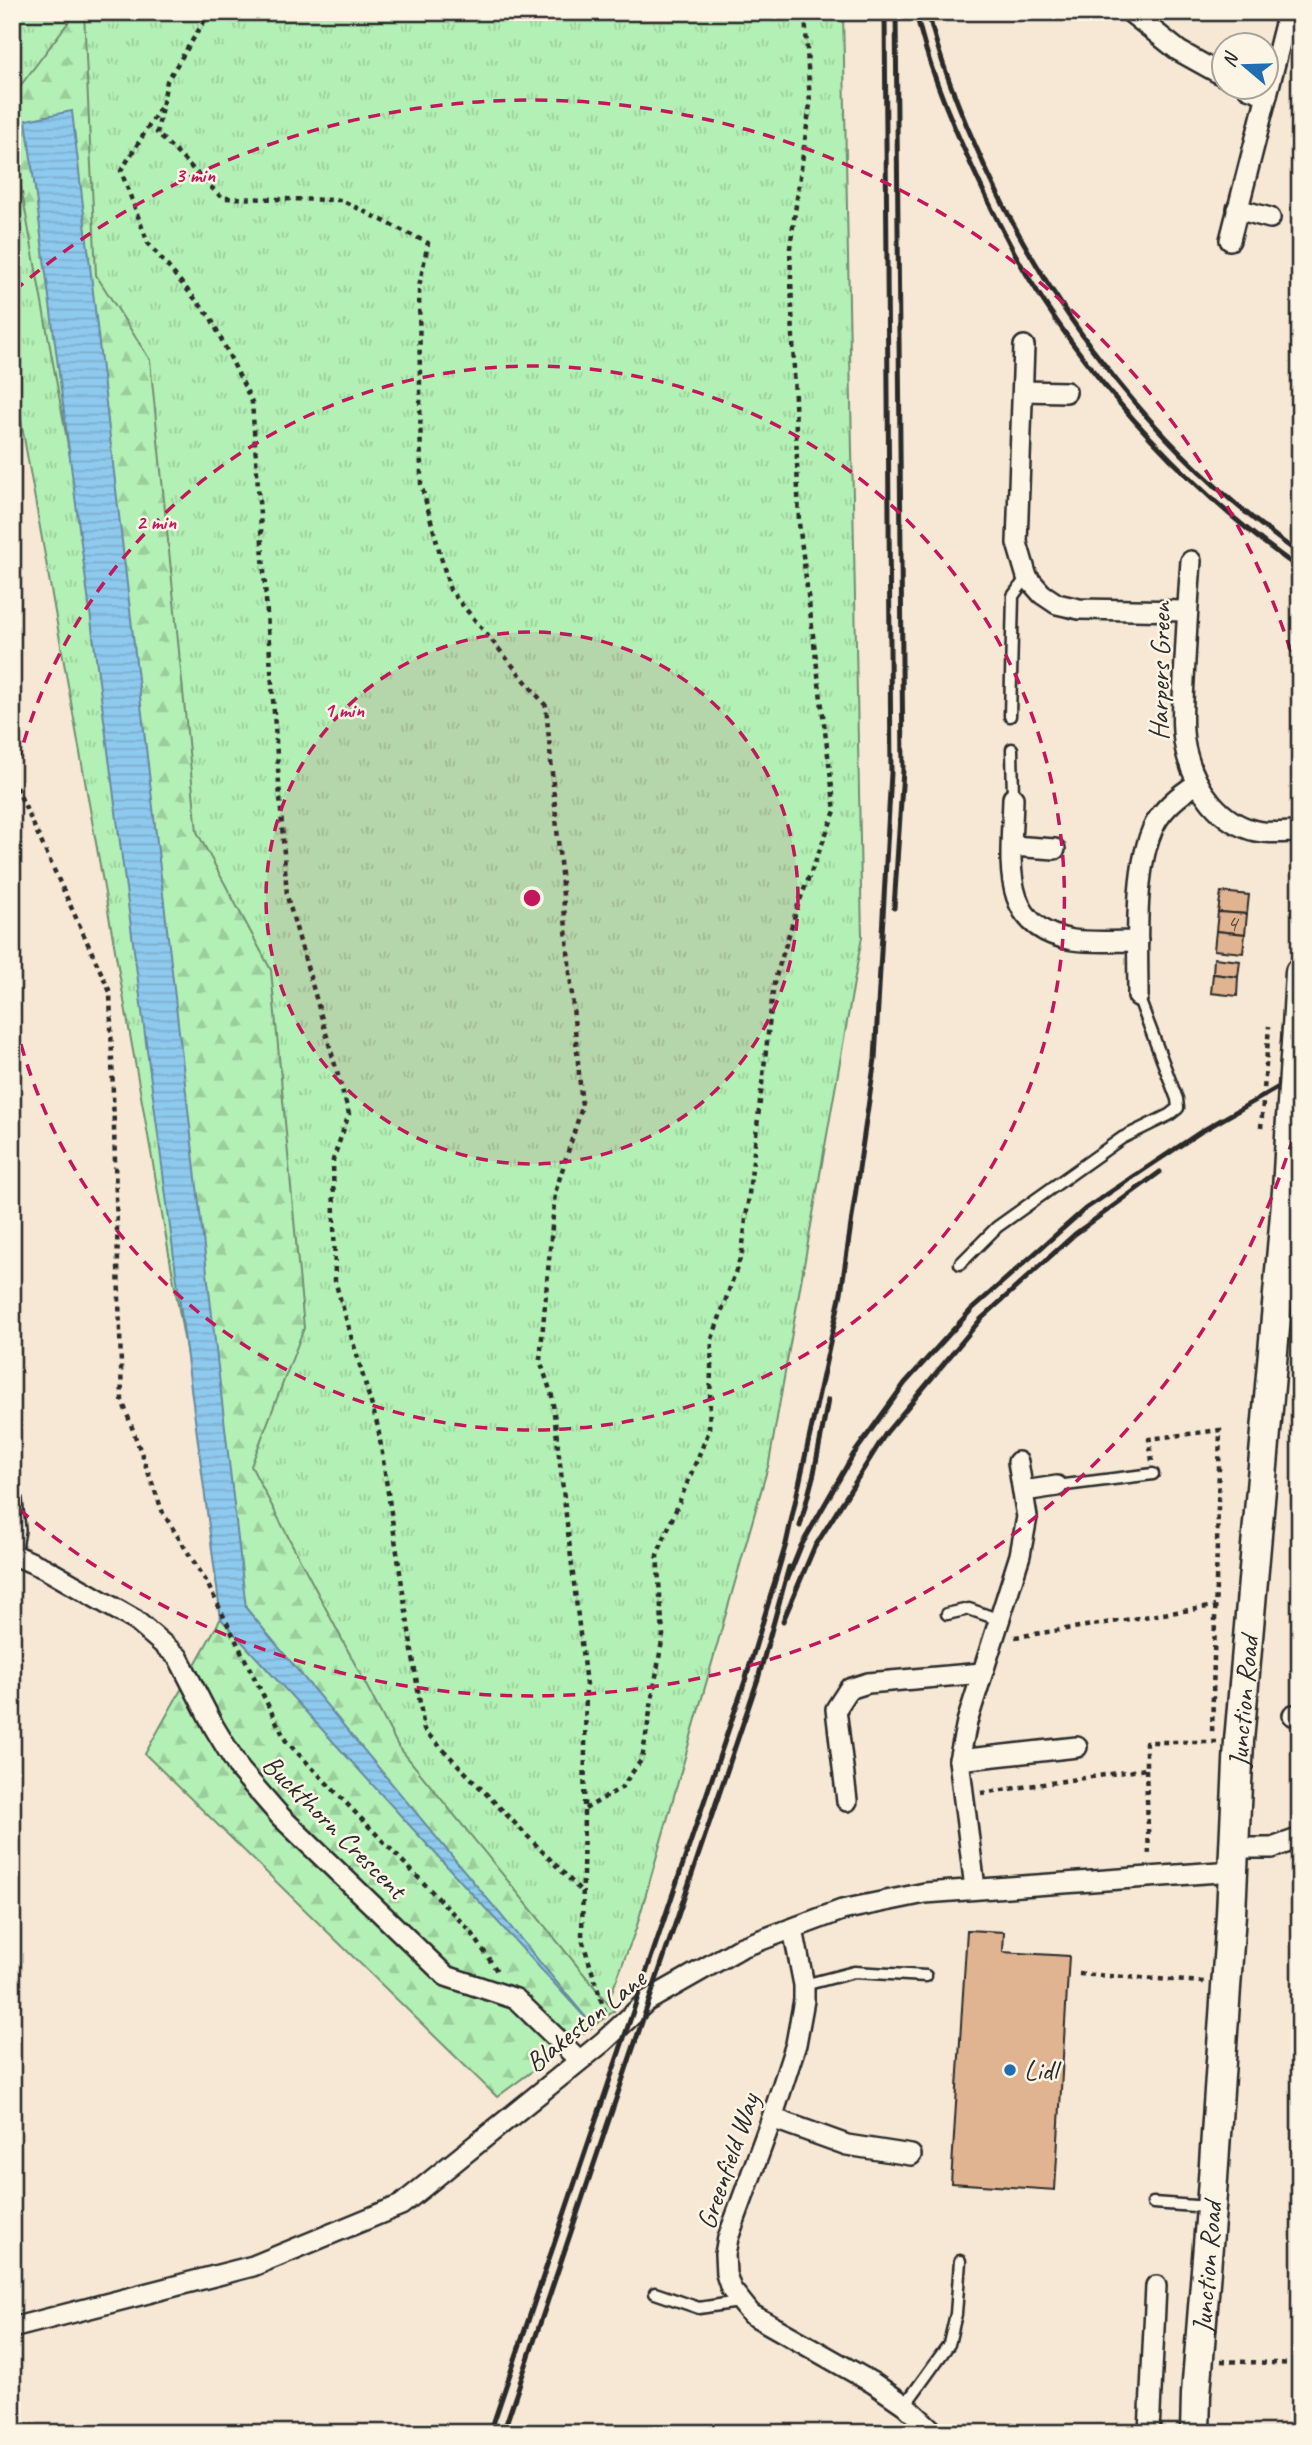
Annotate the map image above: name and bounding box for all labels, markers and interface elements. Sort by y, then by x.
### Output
north arrow [1210,32,1280,102]
text: N [1217,48,1244,70]
text: 3 min [175,162,215,188]
text: 2 min [136,509,176,535]
street label: Harpers Green [1141,600,1178,741]
text: 1 min [324,697,364,723]
centre of rings [520,886,544,910]
house number: 4 [1227,908,1240,938]
street label: Junction Road [1221,1631,1266,1770]
street label: Buckthorn Crescent [255,1747,416,1908]
street label: Blakeston Lane [518,1960,654,2080]
place label: Lidl [1024,2053,1062,2088]
marker: Lidl [1002,2062,1018,2078]
street label: Greenfield Way [688,2087,768,2233]
street label: Junction Road [1184,2197,1230,2336]

